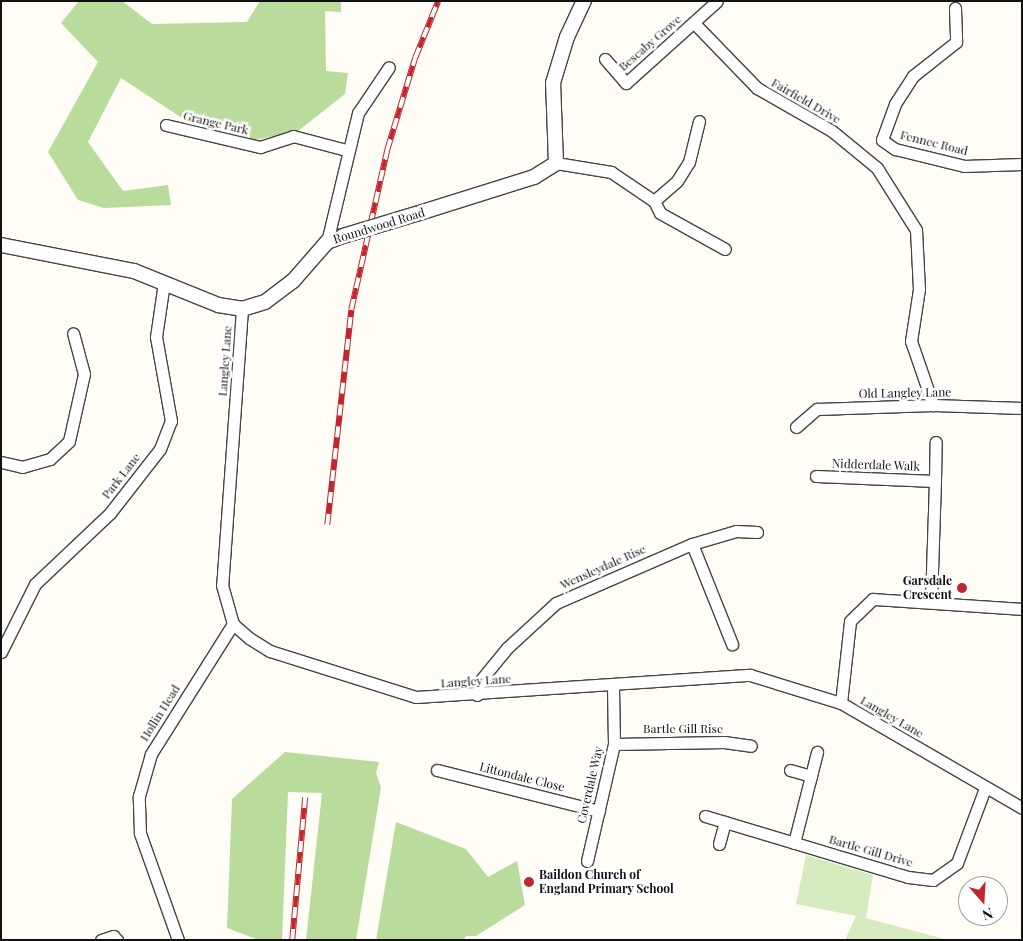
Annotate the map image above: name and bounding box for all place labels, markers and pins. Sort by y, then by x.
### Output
place label: Garsdale Crescent [903,574,952,602]
marker: Garsdale Crescent [956,582,968,594]
place label: Baildon Church of England Primary School [539,868,674,896]
marker: Baildon Church of England Primary School [523,876,535,888]

